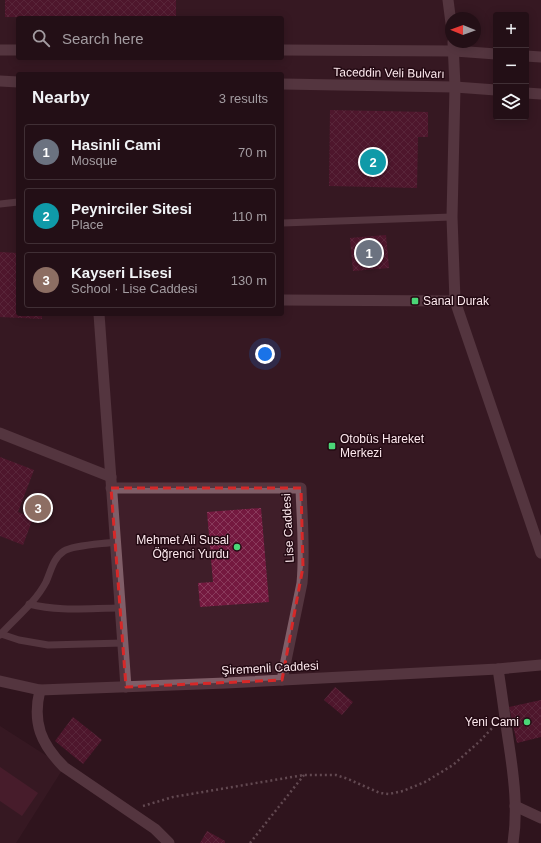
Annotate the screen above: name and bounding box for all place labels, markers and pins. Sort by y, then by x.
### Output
pin: 2 [360,147,386,177]
pin: 1 [356,238,382,268]
place label: Sanal Durak [423,294,490,308]
marker: Sanal Durak [410,296,420,306]
place label: Otobüs Hareket Merkezi [340,432,425,460]
marker: Otobüs Hareket Merkezi [327,441,337,451]
pin: 3 [25,493,51,523]
place label: Mehmet Ali Susal Öğrenci Yurdu [136,533,229,561]
marker: Mehmet Ali Susal Öğrenci Yurdu [232,542,242,552]
place label: Yeni Cami [465,715,519,729]
marker: Yeni Cami [522,717,532,727]

